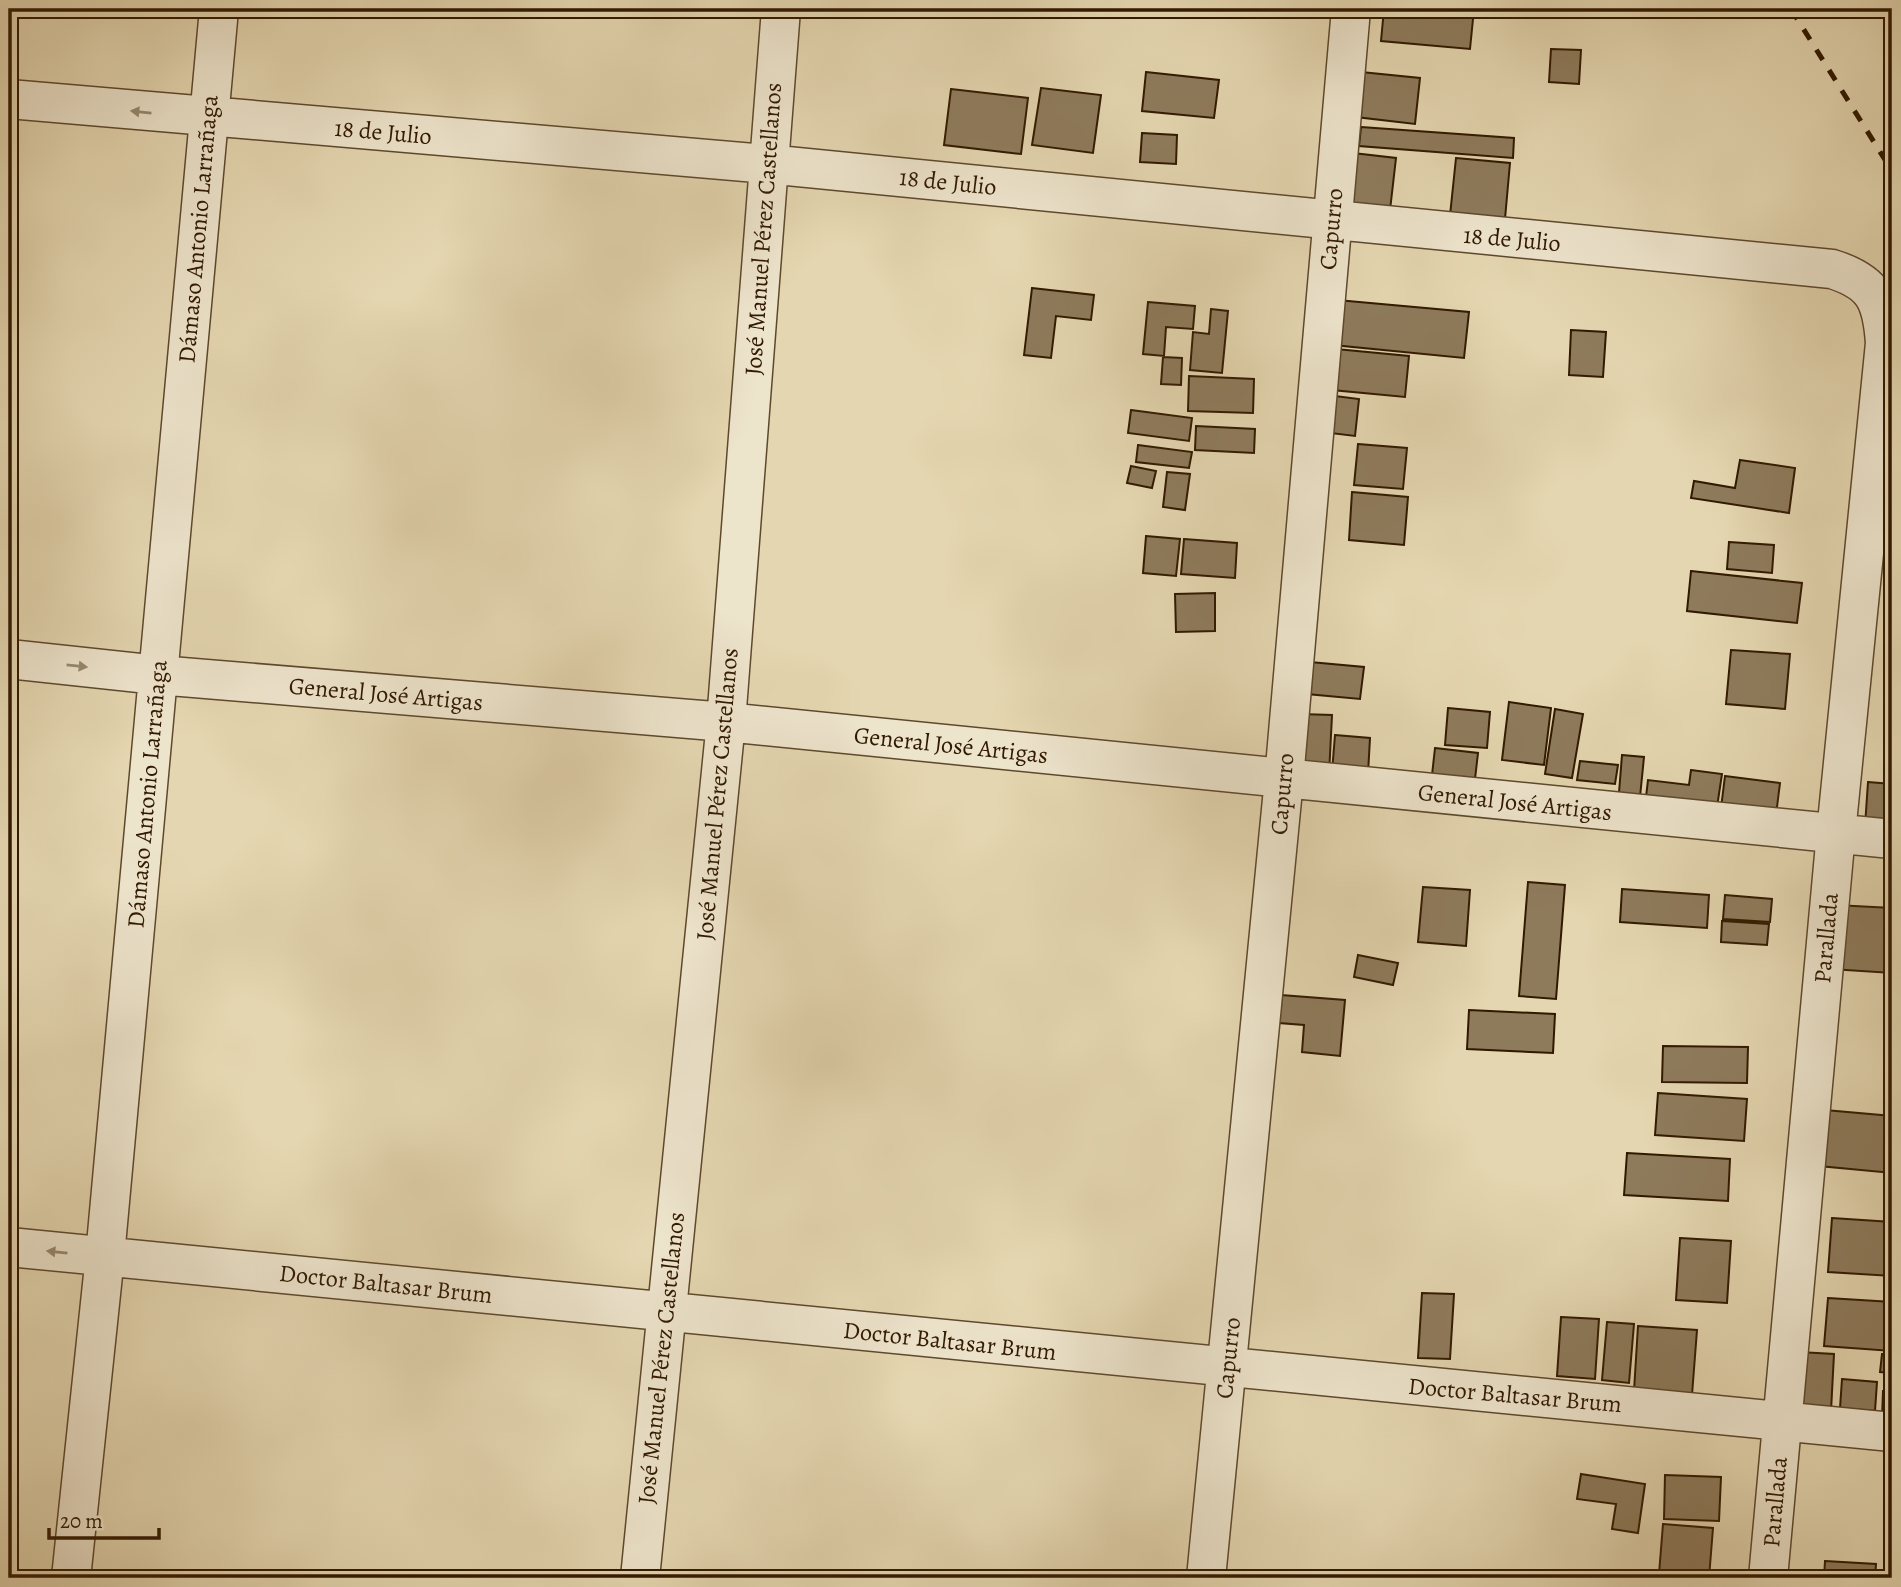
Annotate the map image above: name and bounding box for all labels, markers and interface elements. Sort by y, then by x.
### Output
street label: José Manuel Pérez Castellanos [737,82,789,376]
street label: Dámaso Antonio Larrañaga [170,93,226,364]
one-way arrow [129,106,151,117]
street label: 18 de Julio [333,112,433,152]
street label: 18 de Julio [898,161,998,203]
street label: Capurro [1311,187,1351,271]
street label: 18 de Julio [1462,219,1562,259]
street label: José Manuel Pérez Castellanos [688,646,746,942]
street label: Dámaso Antonio Larrañaga [119,658,175,929]
one-way arrow [66,661,88,672]
street label: General José Artigas [288,670,484,718]
street label: General José Artigas [852,719,1050,771]
street label: Capurro [1262,752,1302,836]
street label: General José Artigas [1416,776,1614,828]
street label: Parallada [1806,890,1846,985]
street label: José Manuel Pérez Castellanos [630,1210,692,1506]
one-way arrow [45,1246,67,1257]
street label: Doctor Baltasar Brum [278,1257,494,1311]
street label: Doctor Baltasar Brum [842,1314,1058,1368]
street label: Capurro [1208,1316,1248,1400]
street label: Doctor Baltasar Brum [1407,1370,1623,1420]
street label: Parallada [1755,1454,1795,1549]
scale bar [49,1496,159,1540]
text: 20 m [60,1507,103,1535]

